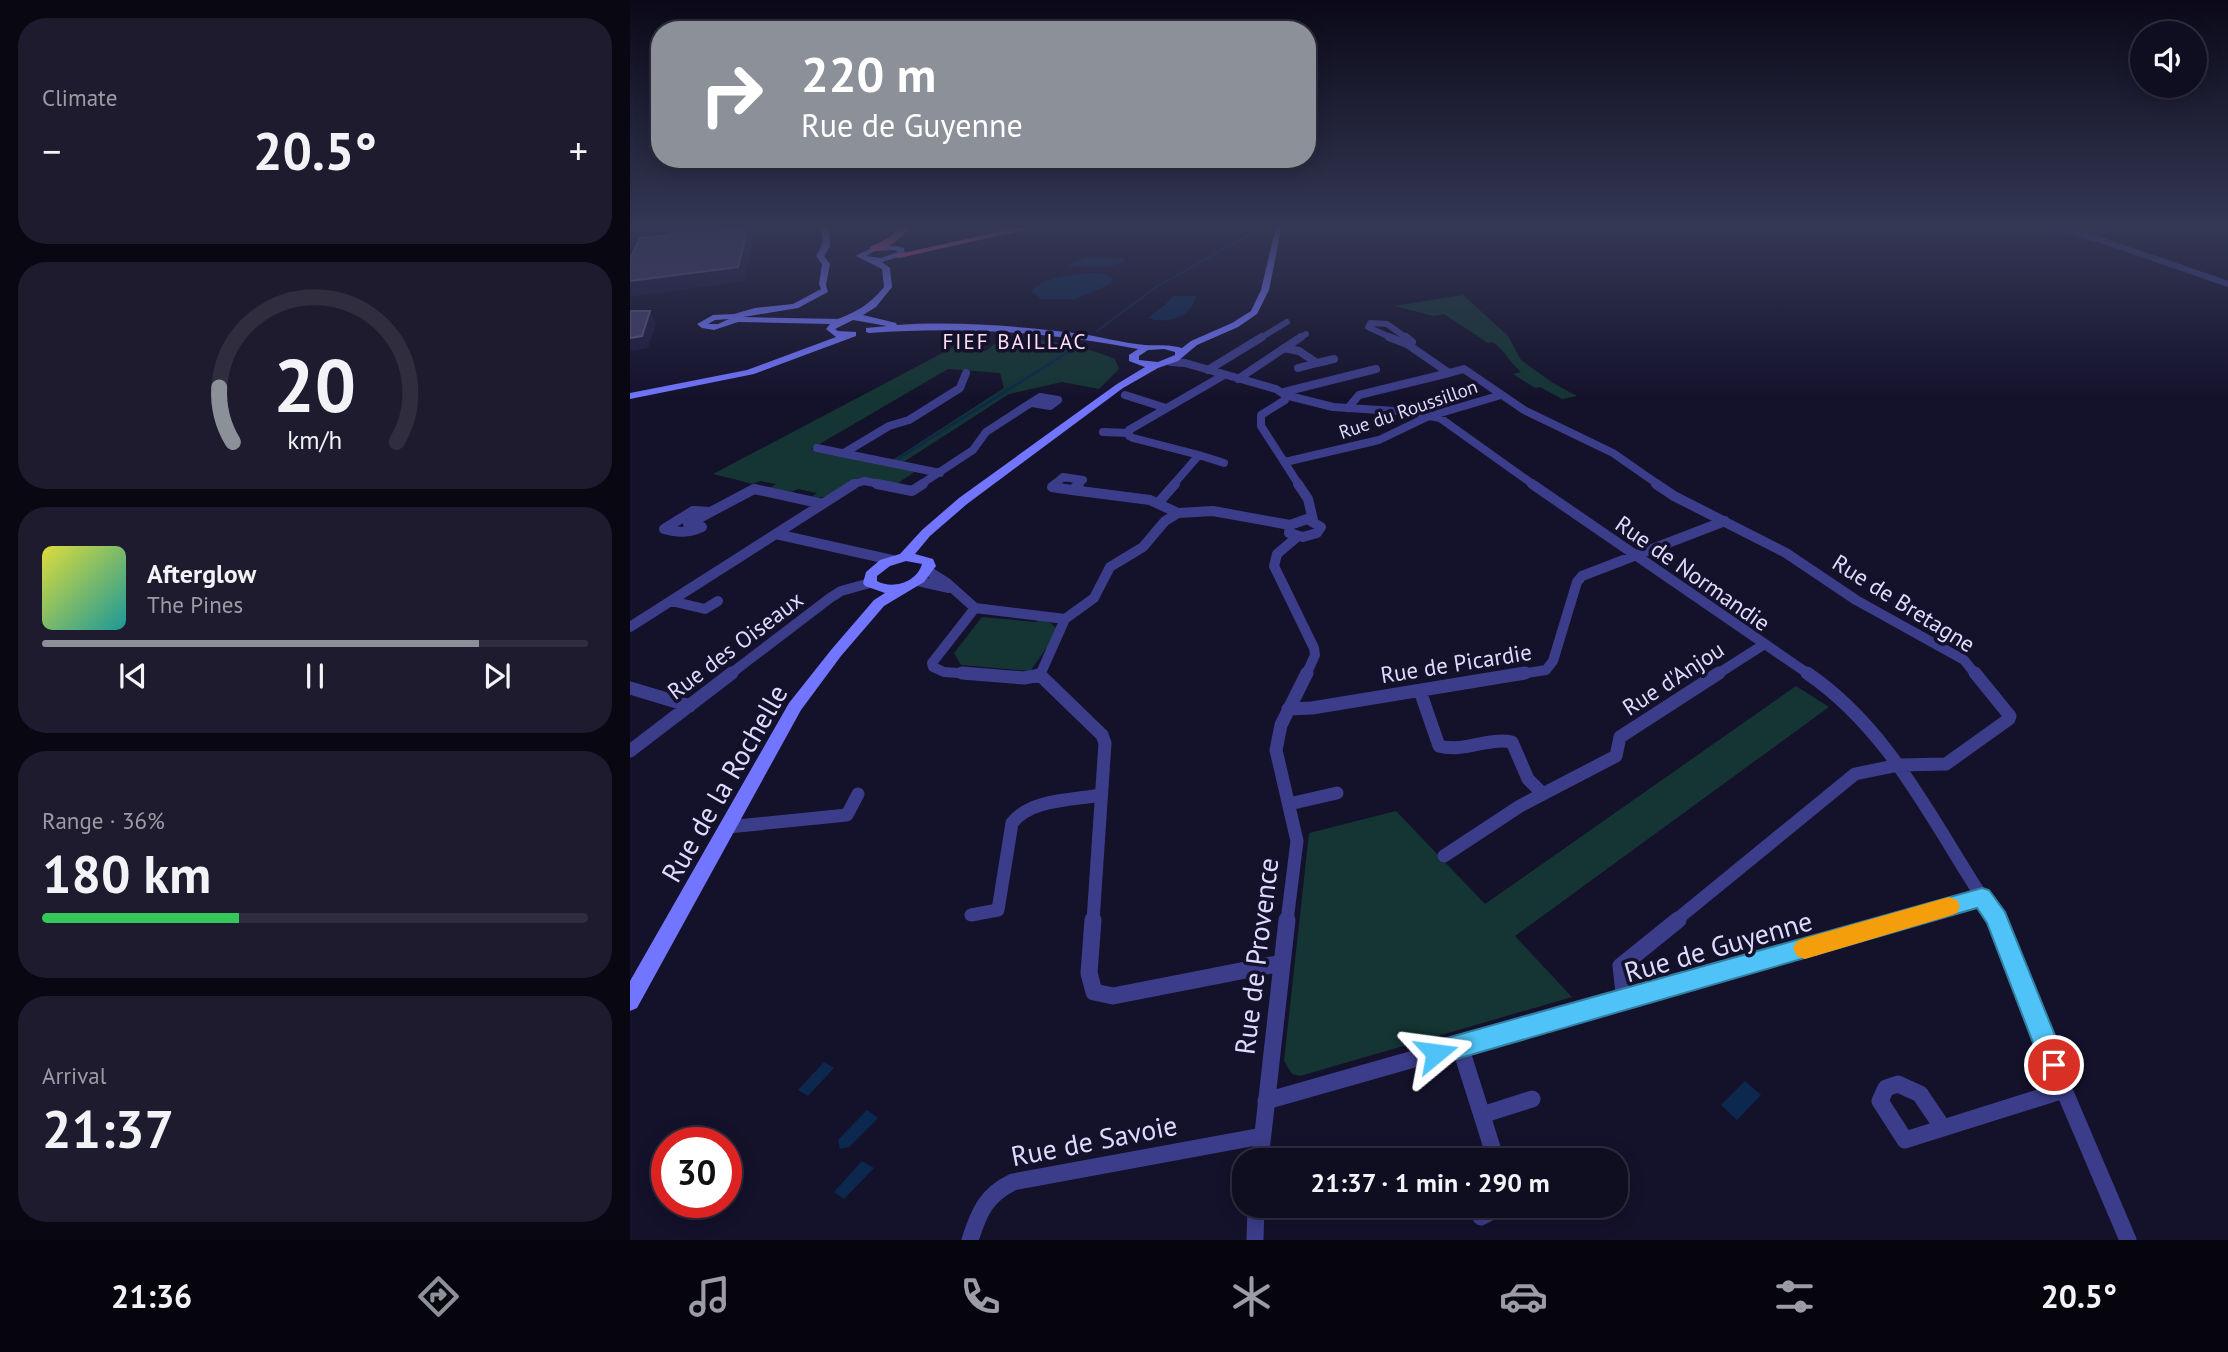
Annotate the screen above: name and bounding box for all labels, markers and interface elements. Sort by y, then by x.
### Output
map controls [2130,21,2207,98]
button: sound [2130,21,2207,98]
text: 220 m [801,42,936,106]
icon: right [686,49,777,140]
text: Climate [42,83,117,112]
text: Rue de Guyenne [801,104,1023,146]
text: 20.5° [253,117,377,184]
text: − [42,126,61,175]
text: + [569,126,588,175]
district label: FIEF BAILLAC [943,328,1087,355]
text: 20 [274,338,356,432]
street label: Rue du Roussillon [1335,374,1481,444]
text: km/h [288,423,342,455]
street label: Rue de Normandie [1610,509,1776,637]
street label: Rue de Bretagne [1827,548,1981,658]
text: Afterglow [147,557,256,590]
street label: Rue des Oiseaux [661,584,809,705]
text: The Pines [147,590,243,619]
street label: Rue d'Anjou [1617,634,1729,722]
street label: Rue de Picardie [1378,637,1534,689]
icon: previous [114,657,152,695]
icon: pause [296,657,334,695]
icon: next [478,657,516,695]
street label: Rue de la Rochelle [652,677,796,889]
text: Range · 36% [42,806,165,835]
text: 180 km [42,840,211,907]
street label: Rue de Provence [1226,856,1286,1056]
street label: Rue de Guyenne [1620,901,1816,991]
position arrow [1399,1016,1473,1090]
pin [2024,1035,2084,1095]
icon: arrive [2035,1046,2073,1084]
text: Arrival [42,1061,106,1090]
text: 21:37 [42,1095,174,1162]
street label: Rue de Savoie [1008,1106,1180,1174]
speed limit sign: 30 [651,1127,742,1218]
text: 21:37 · 1 min · 290 m [1310,1166,1550,1199]
icon: directions [414,1272,463,1321]
icon: music [685,1272,734,1321]
icon: phone [956,1272,1005,1321]
icon: climate [1227,1272,1276,1321]
icon: car [1499,1272,1548,1321]
icon: filters [1770,1272,1819,1321]
text: 21:36 [111,1275,192,1317]
text: 20.5° [2041,1275,2117,1317]

